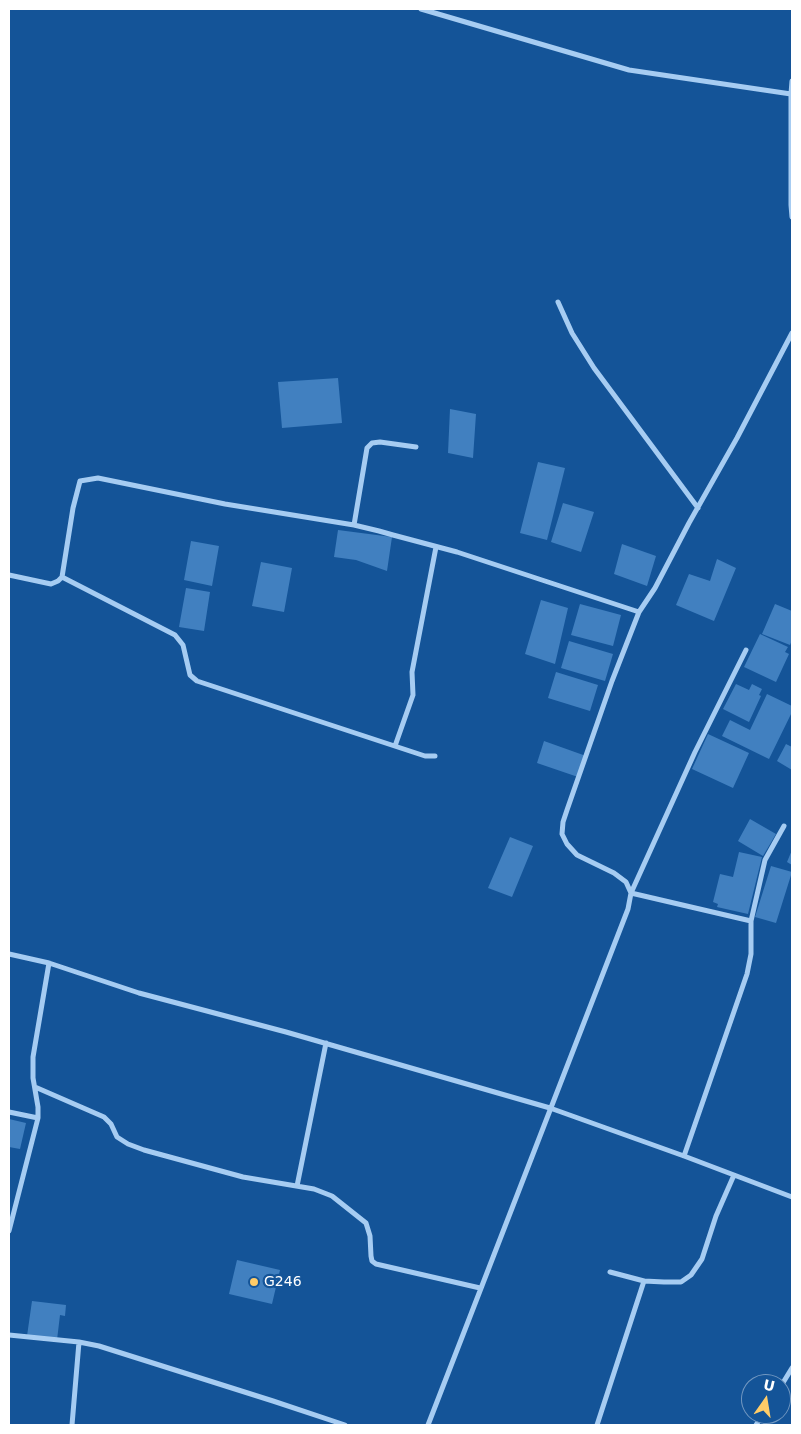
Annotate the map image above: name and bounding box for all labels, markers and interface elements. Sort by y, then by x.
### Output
place label: G246 [264,1274,302,1290]
marker: G246 [248,1276,260,1288]
north arrow [741,1374,791,1424]
text: U [762,1376,776,1394]

